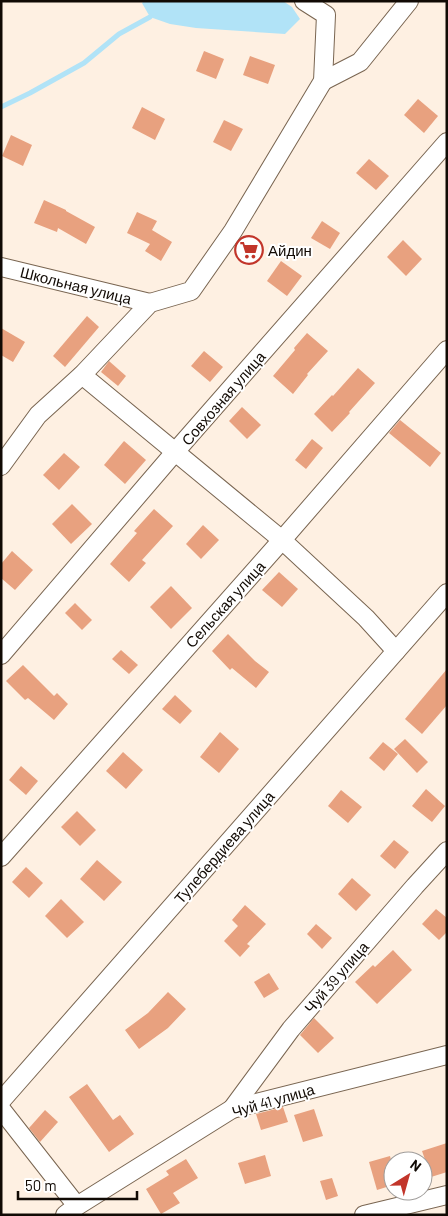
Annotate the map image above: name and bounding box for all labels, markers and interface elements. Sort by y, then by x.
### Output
supermarket icon: Айдин [234,235,264,265]
place label: Айдин [268,241,312,259]
street label: Школьная улица [18,262,134,308]
street label: Совхозная улица [177,347,269,449]
street label: Сельская улица [181,556,269,651]
street label: Тулебердиева улица [170,787,278,907]
street label: Чуй 39 улица [300,937,372,1016]
street label: Чуй 41 улица [230,1079,317,1120]
north arrow [383,1151,433,1201]
text: N [407,1156,425,1175]
scale bar [18,1168,136,1200]
text: 50 m [25,1176,57,1194]

